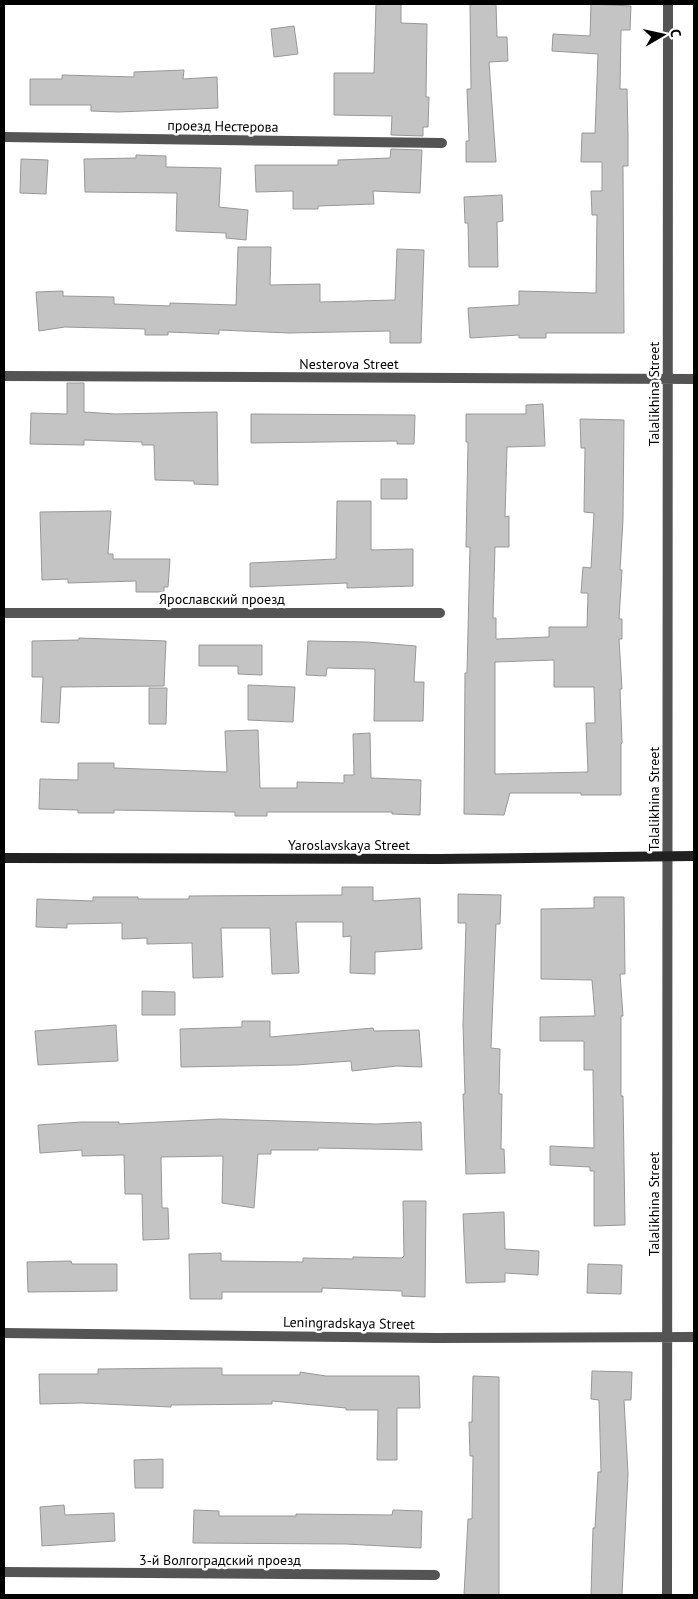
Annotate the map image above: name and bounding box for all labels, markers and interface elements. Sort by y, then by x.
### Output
north arrow [638,10,688,60]
text: С [666,28,685,38]
street label: проезд Нестерова [167,116,279,136]
street label: Talalikhina Street [645,342,663,446]
street label: Nesterova Street [299,355,399,373]
street label: Ярославский проезд [159,590,285,608]
street label: Talalikhina Street [645,747,663,851]
street label: Yaroslavskaya Street [288,836,410,854]
street label: Talalikhina Street [645,1152,663,1256]
street label: Leningradskaya Street [283,1313,415,1333]
street label: 3-й Волгоградский проезд [139,1551,301,1569]

